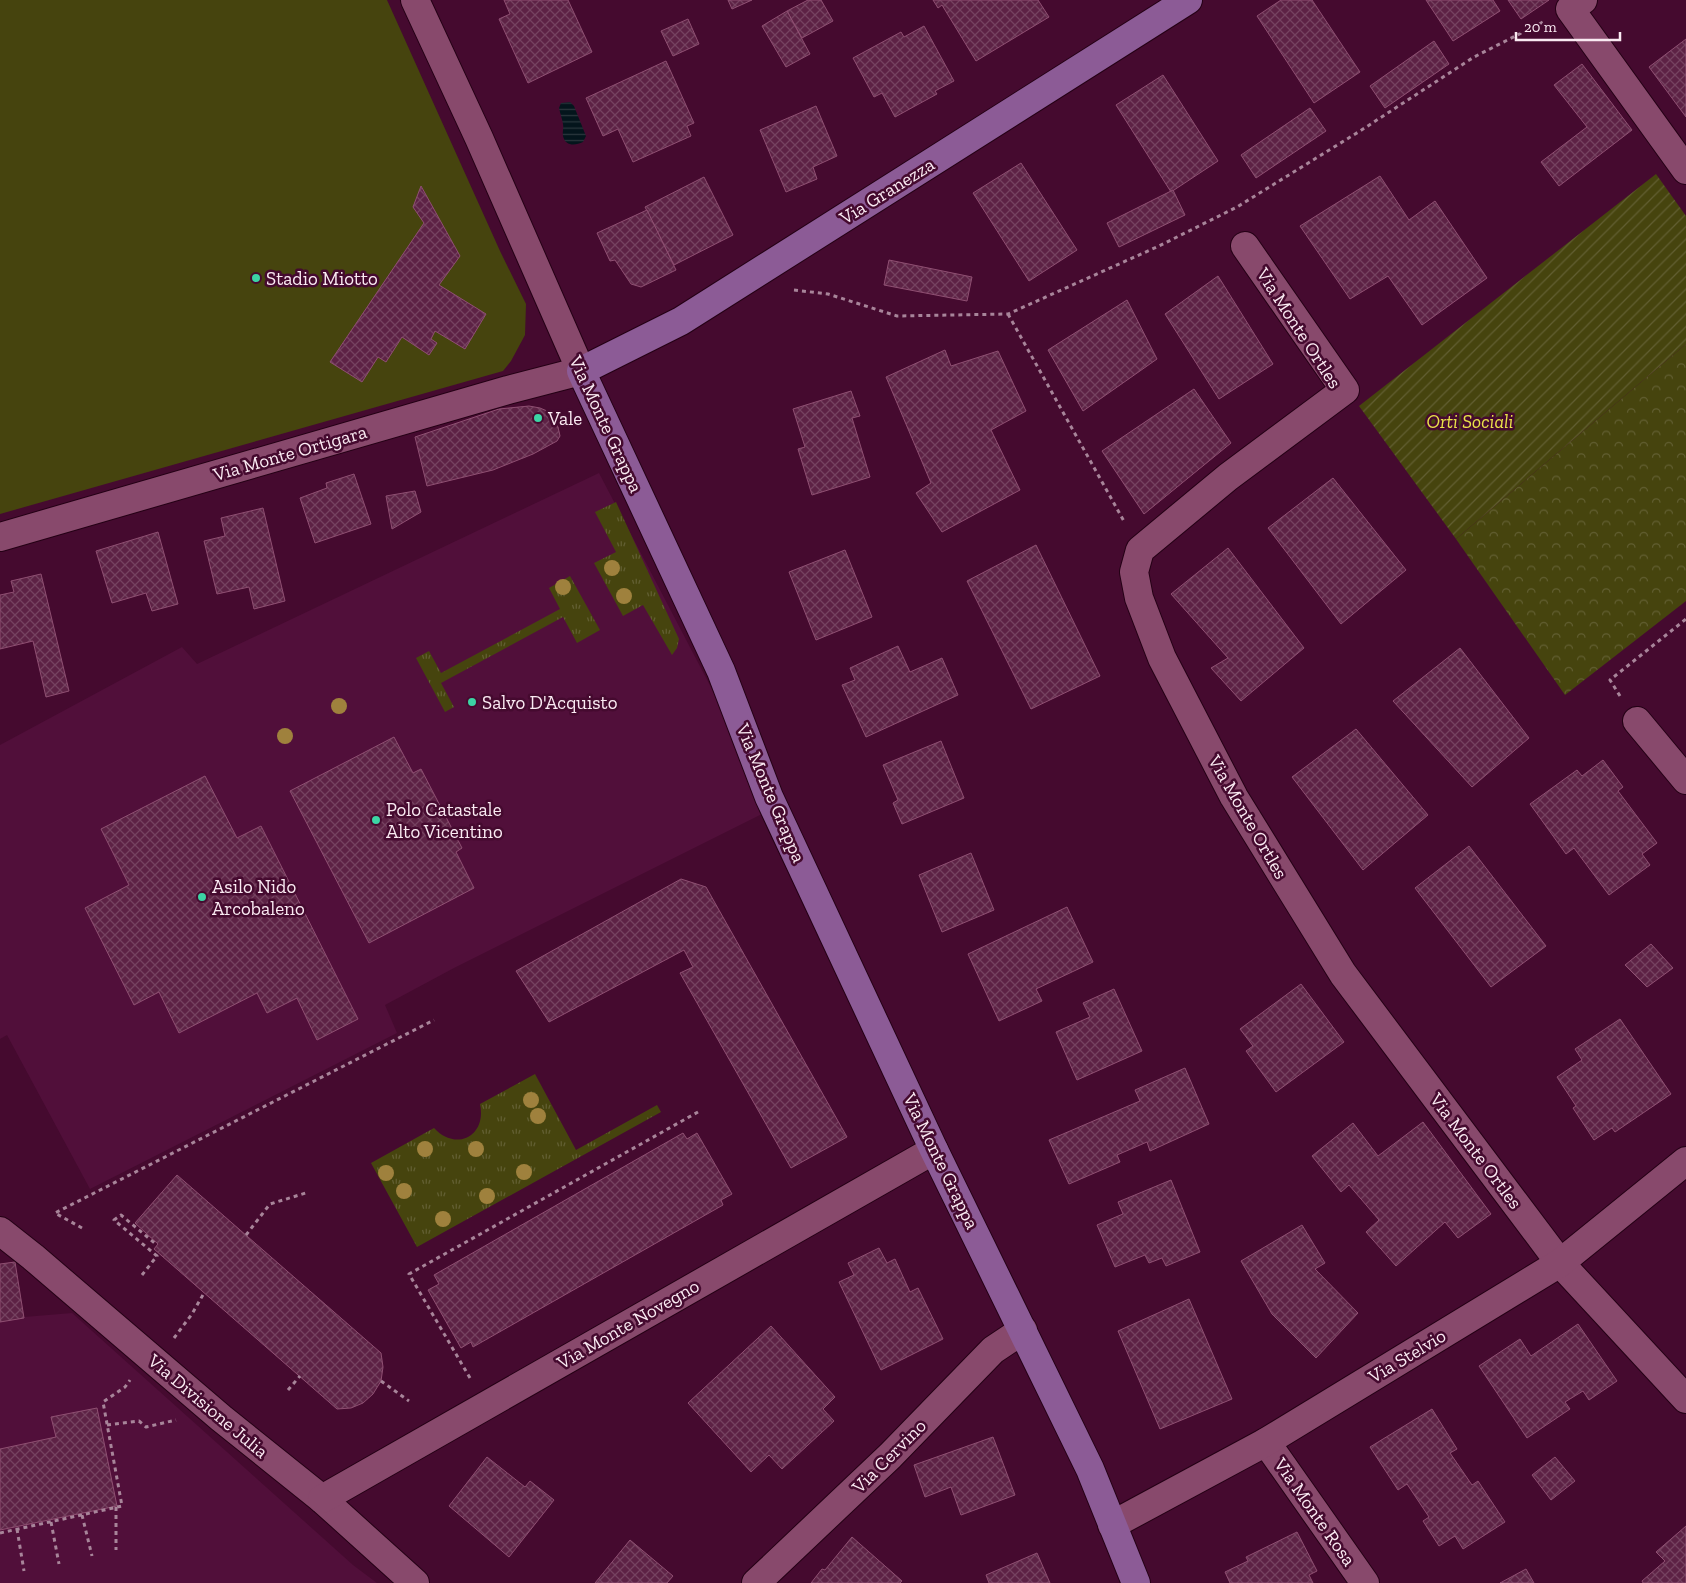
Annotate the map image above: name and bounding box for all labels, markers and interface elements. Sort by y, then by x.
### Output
scale bar [1516,10,1620,42]
text: 20 m [1524,18,1557,36]
street label: Via Granezza [834,153,939,230]
street label: Via Monte Ortles [1251,263,1347,393]
place label: Stadio Miotto [266,267,378,290]
marker: Stadio Miotto [250,272,262,284]
street label: Via Monte Grappa [564,351,648,496]
place label: Vale [547,407,582,430]
park label: Orti Sociali [1427,410,1514,433]
marker: Vale [532,412,544,424]
street label: Via Monte Ortigara [209,420,370,486]
place label: Salvo D'Acquisto [482,691,618,714]
marker: Salvo D'Acquisto [466,696,478,708]
street label: Via Monte Grappa [731,719,811,866]
street label: Via Monte Ortles [1203,750,1293,883]
place label: Polo Catastale Alto Vicentino [386,798,503,843]
marker: Polo Catastale Alto Vicentino [370,814,382,826]
place label: Asilo Nido Arcobaleno [212,875,305,920]
marker: Asilo Nido Arcobaleno [196,891,208,903]
street label: Via Monte Grappa [898,1088,984,1233]
street label: Via Monte Ortles [1424,1088,1527,1214]
street label: Via Monte Novegno [552,1274,703,1375]
street label: Via Stelvio [1363,1324,1450,1389]
street label: Via Divisione Julia [142,1348,273,1463]
street label: Via Cervino [846,1414,931,1499]
street label: Via Monte Rosa [1269,1453,1361,1571]

